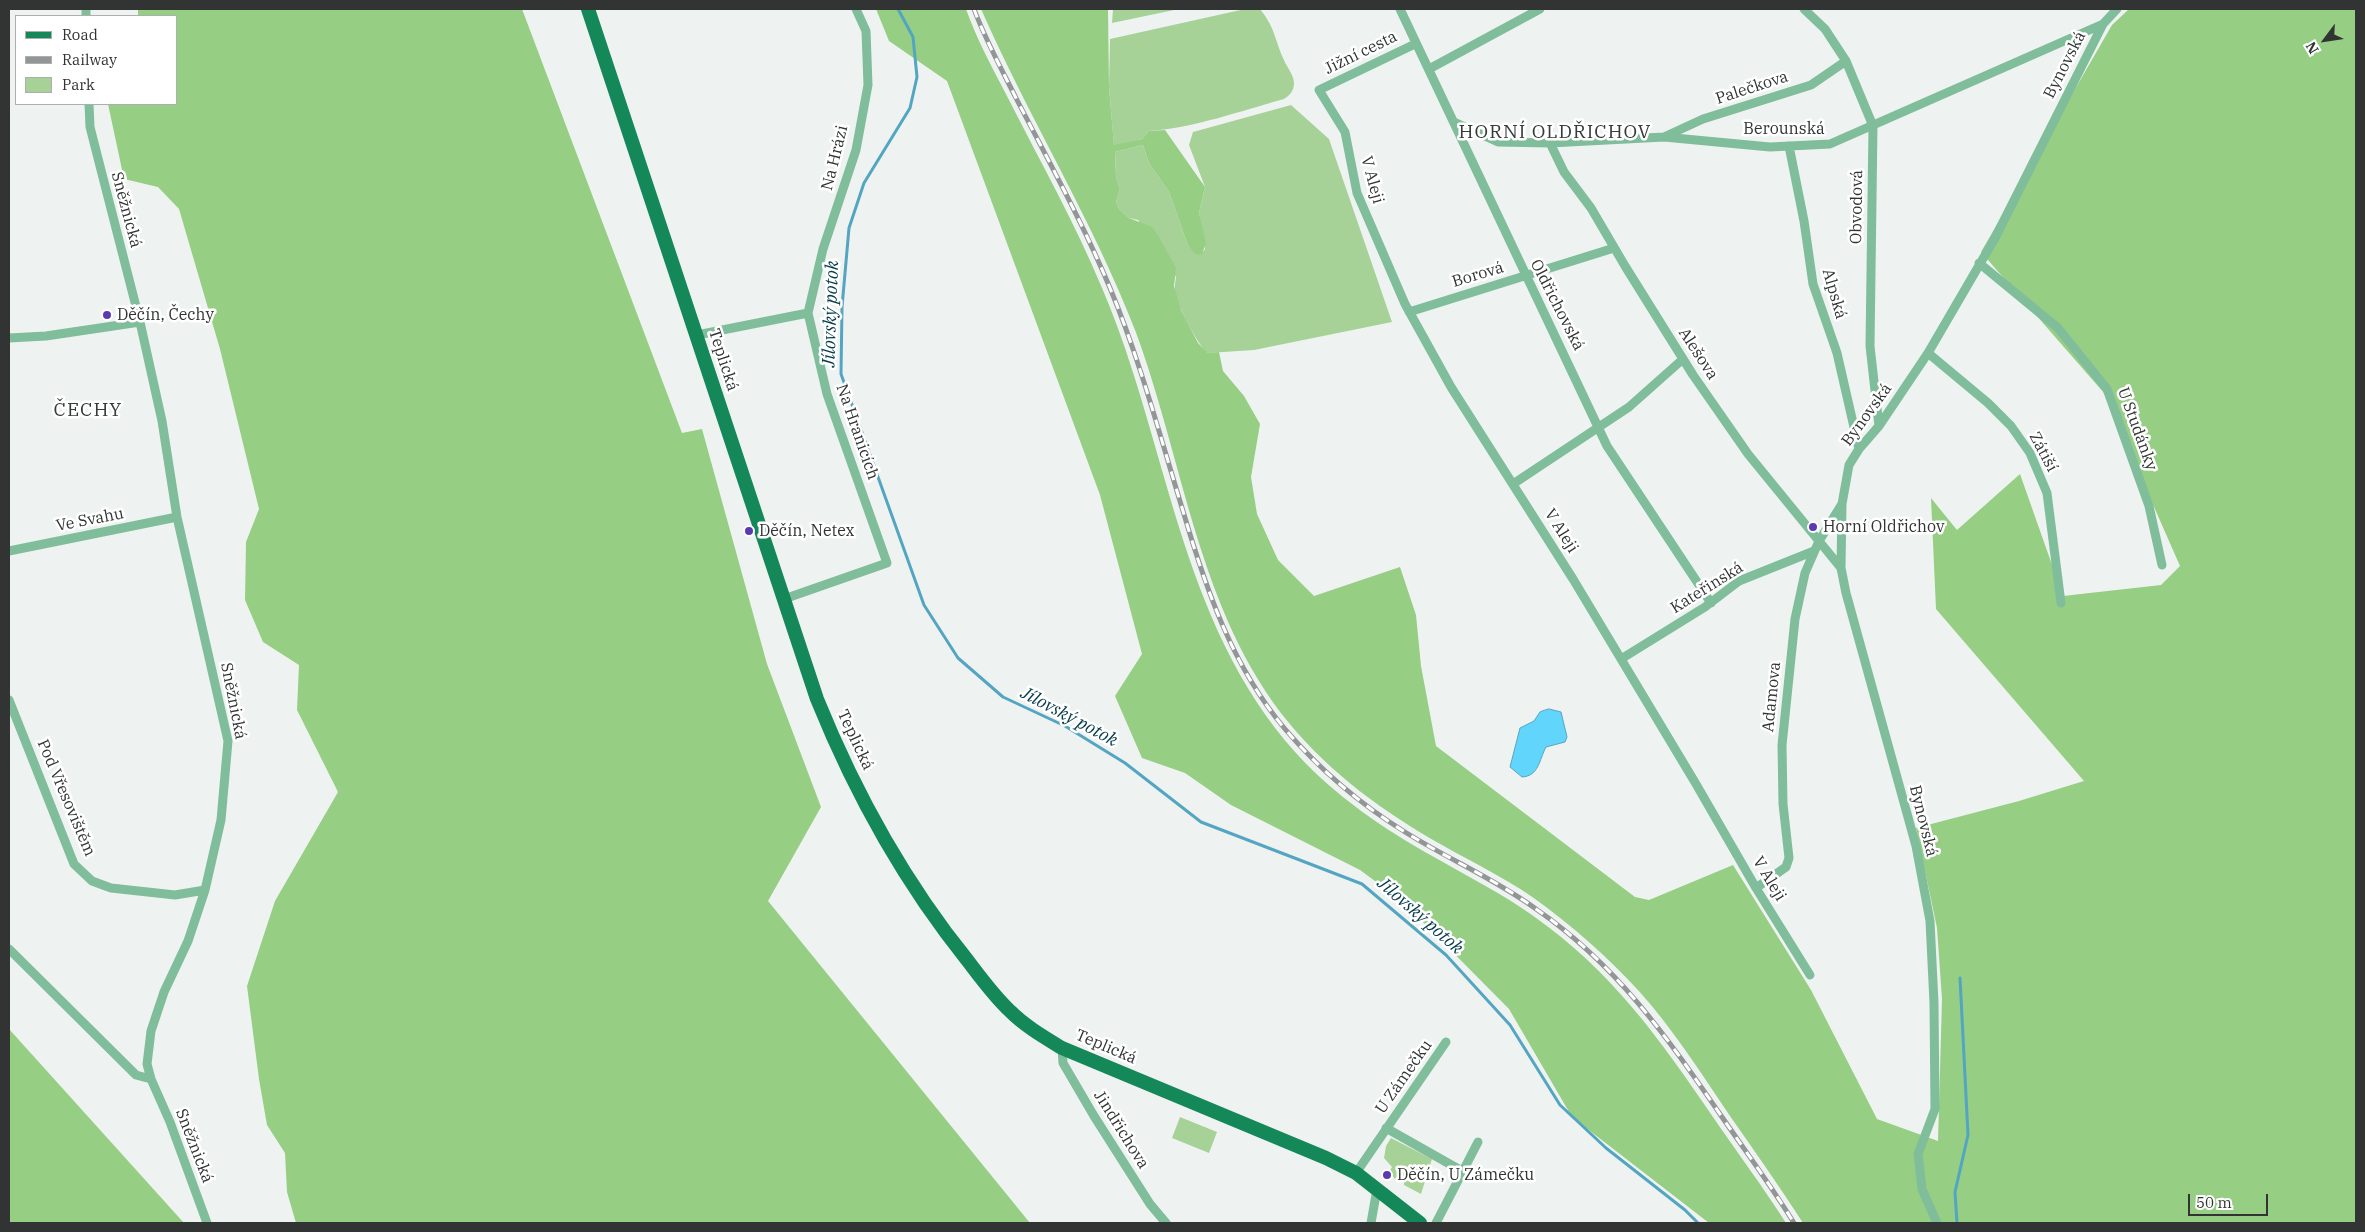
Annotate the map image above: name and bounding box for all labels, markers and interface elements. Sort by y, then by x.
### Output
legend [15,15,178,105]
north arrow [2300,15,2350,65]
text: Road [62,25,98,44]
street label: Jižní cesta [1322,27,1400,79]
street label: Bynovská [2040,28,2090,102]
text: N [2302,38,2323,57]
text: Railway [62,50,117,69]
street label: Palečkova [1713,67,1791,109]
text: Park [62,75,95,94]
street label: Berounská [1743,119,1825,139]
district label: HORNÍ OLDŘICHOV [1457,122,1653,144]
street label: Na Hrázi [818,123,852,193]
street label: V Aleji [1356,154,1388,206]
street label: Sněžnická [107,170,145,250]
street label: Obvodová [1847,170,1867,244]
street label: Oldřichovská [1526,256,1588,354]
street label: Borová [1450,258,1506,292]
water label: Jílovský potok [818,260,844,368]
street label: Alpská [1818,267,1850,321]
place label: Děčín, Čechy [117,305,214,325]
marker: Děčín, Čechy [101,309,113,321]
street label: Alešova [1674,324,1722,384]
street label: Teplická [704,326,742,394]
street label: Bynovská [1838,380,1896,450]
street label: Na Hranicích [832,382,882,482]
street label: U Studánky [2113,385,2161,473]
district label: ČECHY [53,400,123,422]
street label: Zátiší [2025,429,2061,475]
street label: Ve Svahu [55,504,125,536]
street label: V Aleji [1540,505,1582,557]
place label: Horní Oldřichov [1823,517,1944,537]
place label: Děčín, Netex [759,521,855,541]
marker: Horní Oldřichov [1807,521,1819,533]
marker: Děčín, Netex [743,525,755,537]
street label: Kateřinská [1667,558,1747,618]
street label: Sněžnická [216,661,250,741]
street label: Adamova [1759,661,1785,733]
water label: Jílovský potok [1017,682,1121,752]
street label: Teplická [833,707,877,773]
street label: Pod Vřesovištěm [33,737,99,859]
street label: Bynovská [1905,783,1941,859]
street label: V Aleji [1748,853,1790,905]
water label: Jílovský potok [1373,873,1467,959]
street label: Teplická [1073,1026,1139,1068]
street label: U Zámečku [1372,1036,1436,1118]
street label: Jindřichova [1089,1087,1153,1173]
street label: Sněžnická [171,1106,217,1186]
place label: Děčín, U Zámečku [1397,1165,1534,1185]
marker: Děčín, U Zámečku [1381,1169,1393,1181]
scale bar [2190,1184,2270,1216]
text: 50 m [2196,1193,2232,1212]

